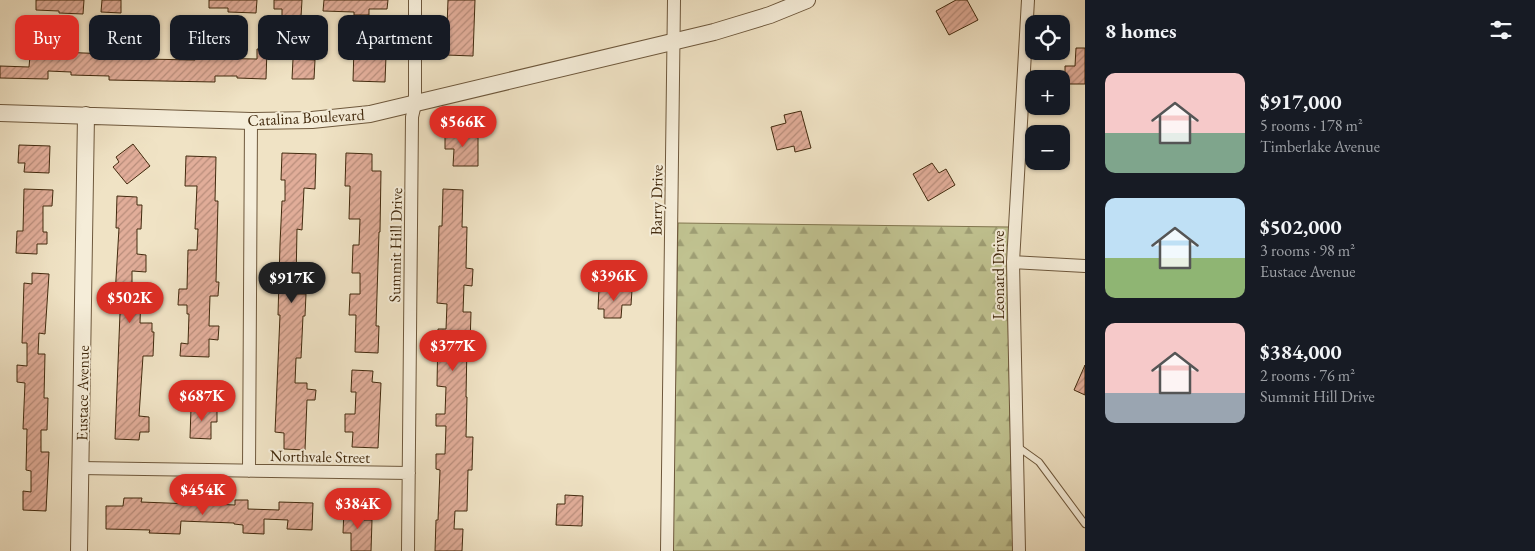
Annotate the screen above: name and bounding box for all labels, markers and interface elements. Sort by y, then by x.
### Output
chip: Buy [15,15,79,60]
chip: Rent [89,15,160,60]
chip: Filters [170,15,248,60]
chip: New [258,15,328,60]
chip: Apartment [338,15,450,60]
map controls [1025,15,1070,170]
button: locate [1025,15,1070,60]
icon: filters [1487,16,1515,44]
text: 8 homes [1105,17,1177,44]
button: + [1025,70,1070,115]
text: $917,000 [1260,88,1342,115]
icon: home [1145,93,1205,153]
street label: Catalina Boulevard [247,104,366,131]
pin: $566K [428,106,498,148]
text: $566K [441,111,485,132]
text: 5 rooms · 178 m² [1260,115,1363,136]
button: − [1025,125,1070,170]
text: Timberlake Avenue [1260,136,1380,157]
street label: Barry Drive [645,164,668,236]
street label: Summit Hill Drive [384,187,407,303]
text: $502,000 [1260,213,1342,240]
icon: home [1145,218,1205,278]
street label: Leonard Drive [988,231,1009,320]
text: 3 rooms · 98 m² [1260,240,1355,261]
pin: $396K [579,260,649,302]
text: Eustace Avenue [1260,261,1356,282]
pin: $917K [257,262,327,304]
text: $396K [592,265,636,286]
text: $917K [270,267,314,288]
pin: $502K [95,282,165,324]
text: $502K [108,287,152,308]
pin: $377K [418,330,488,372]
text: $377K [431,335,475,356]
text: $384,000 [1260,338,1342,365]
icon: home [1145,343,1205,403]
street label: Eustace Avenue [71,345,94,441]
text: 2 rooms · 76 m² [1260,365,1355,386]
pin: $687K [167,380,237,422]
text: $687K [180,385,224,406]
text: Summit Hill Drive [1260,386,1375,407]
street label: Northvale Street [270,445,370,468]
pin: $454K [168,474,238,516]
text: $454K [181,479,225,500]
pin: $384K [323,488,393,530]
text: $384K [336,493,380,514]

